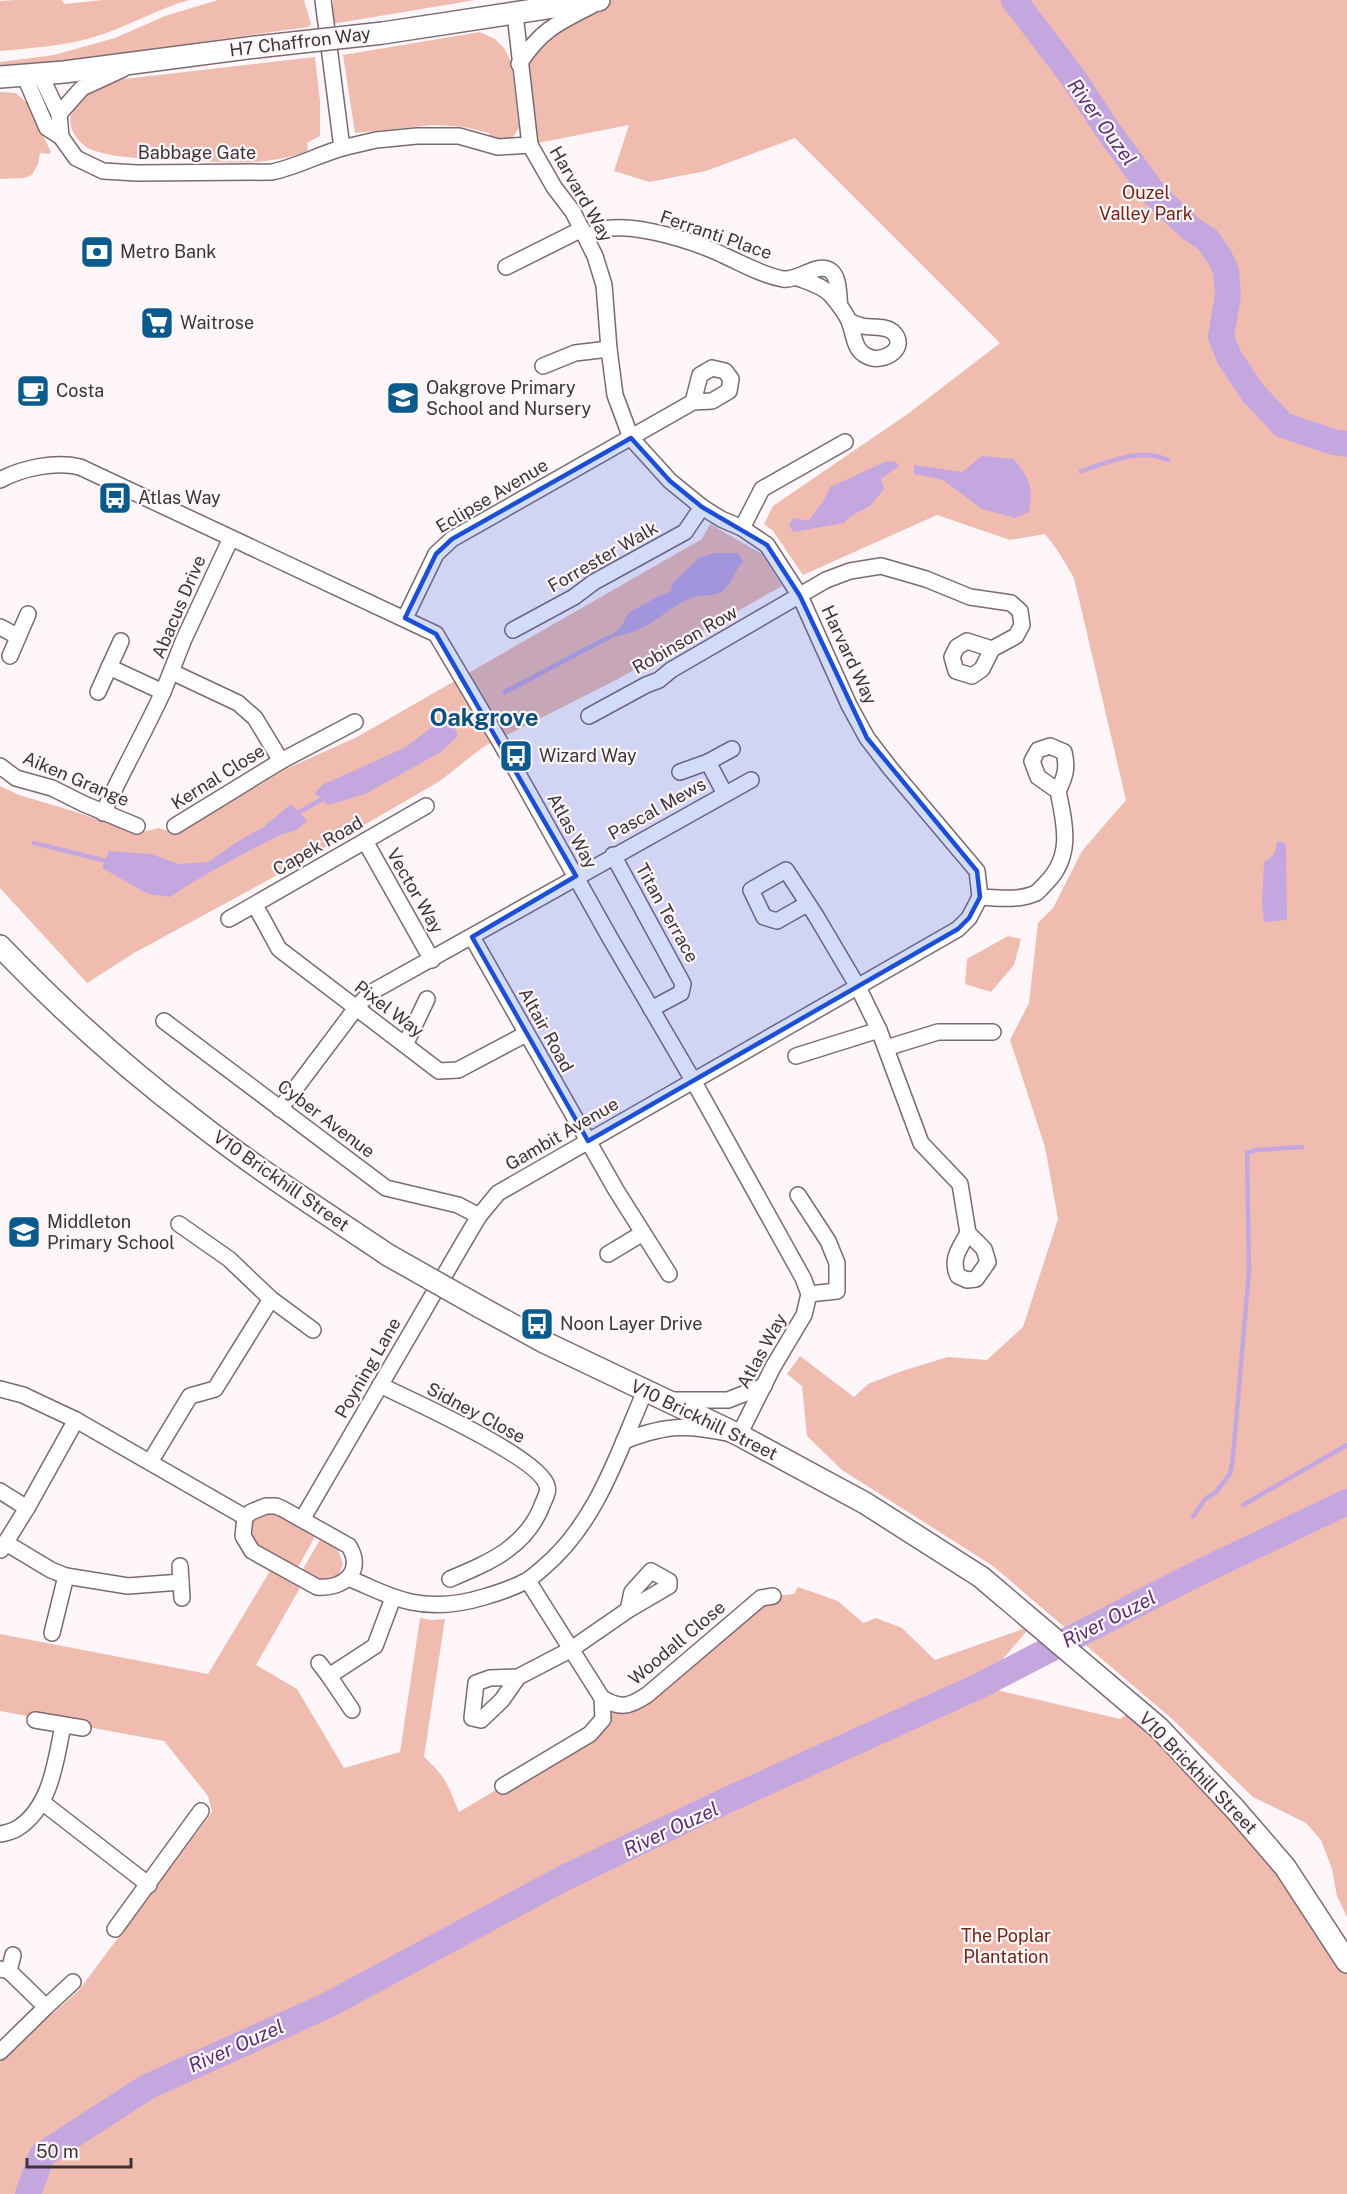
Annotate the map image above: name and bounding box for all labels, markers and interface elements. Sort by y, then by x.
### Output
street label: H7 Chaffron Way [228,22,372,61]
water label: River Ouzel [1062,74,1142,170]
street label: Babbage Gate [138,142,256,163]
street label: Harvard Way [546,142,617,246]
park label: Ouzel Valley Park [1099,182,1193,224]
street label: Ferranti Place [657,206,775,263]
bank icon: Metro Bank [79,234,115,270]
place label: Metro Bank [120,241,216,262]
supermarket icon: Waitrose [139,305,175,341]
place label: Waitrose [180,312,254,333]
cafe icon: Costa [15,373,51,409]
place label: Oakgrove Primary School and Nursery [426,377,591,419]
place label: Costa [56,380,104,401]
school or university icon: Oakgrove Primary School and Nursery [385,380,421,416]
street label: Eclipse Avenue [432,454,551,537]
bus stop icon: Atlas Way [97,480,133,516]
place label: Atlas Way [138,487,221,508]
street label: Forrester Walk [544,517,661,596]
street label: Abacus Drive [147,552,210,662]
street label: Robinson Row [629,601,741,678]
street label: Harvard Way [817,602,882,708]
district label: Oakgrove [429,703,539,731]
bus stop icon: Wizard Way [498,738,534,774]
street label: Kernal Close [167,740,268,814]
place label: Wizard Way [539,745,637,766]
street label: Aiken Grange [20,747,132,810]
street label: Pascal Mews [604,773,709,844]
street label: Atlas Way [543,790,602,872]
street label: Capek Road [269,811,366,880]
street label: Vector Way [383,845,448,937]
street label: Titan Terrace [632,860,703,966]
street label: Pixel Way [351,976,428,1042]
street label: Altair Road [515,984,578,1076]
street label: Cyber Avenue [274,1075,379,1162]
street label: Gambit Avenue [501,1093,622,1174]
street label: V10 Brickhill Street [209,1126,353,1235]
place label: Middleton Primary School [47,1211,175,1253]
school or university icon: Middleton Primary School [6,1214,42,1250]
bus stop icon: Noon Layer Drive [519,1306,555,1342]
street label: Atlas Way [732,1309,791,1392]
place label: Noon Layer Drive [560,1313,702,1334]
street label: Poyning Lane [330,1314,405,1422]
street label: V10 Brickhill Street [627,1375,781,1464]
street label: Sidney Close [423,1378,529,1447]
water label: River Ouzel [1058,1585,1160,1653]
street label: Woodall Close [624,1596,729,1689]
street label: V10 Brickhill Street [1135,1708,1262,1838]
water label: River Ouzel [620,1797,722,1861]
park label: The Poplar Plantation [961,1925,1051,1967]
water label: River Ouzel [185,2014,287,2078]
scale bar [27,2131,130,2169]
text: 50 m [36,2141,79,2162]

